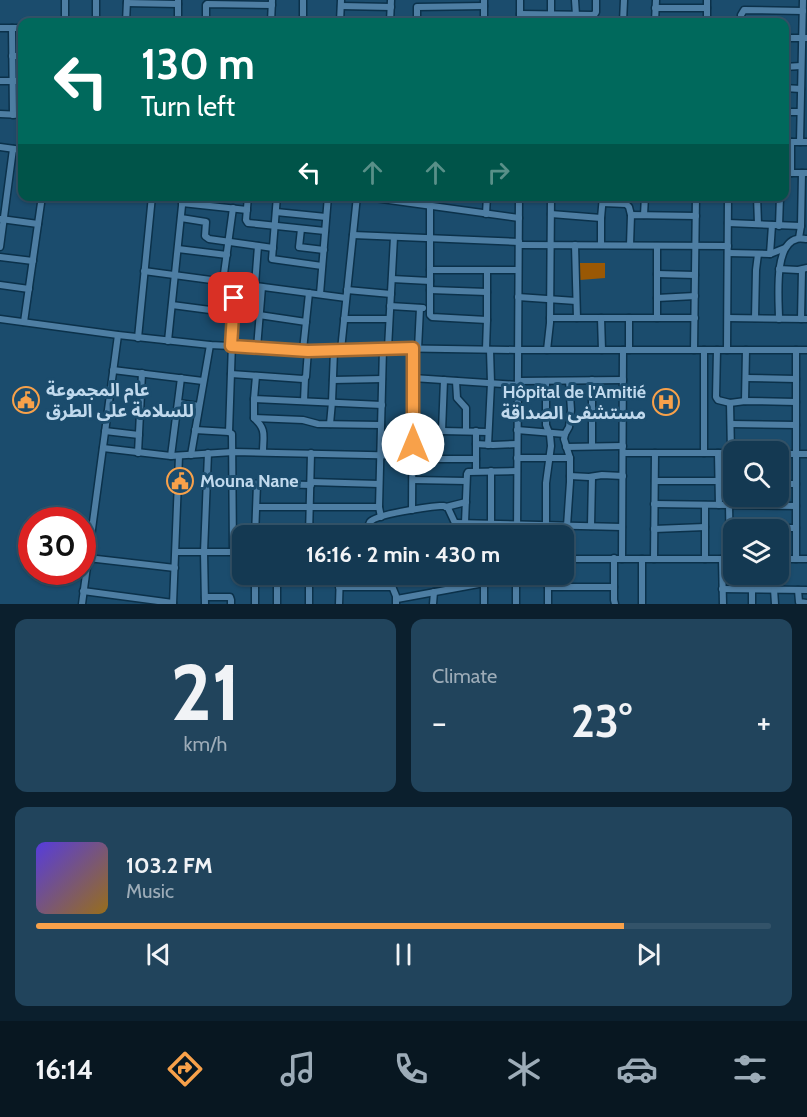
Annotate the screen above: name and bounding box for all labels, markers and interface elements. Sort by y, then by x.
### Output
text: 130 m [141,38,255,90]
icon: left [42,42,120,120]
text: Turn left [141,90,235,123]
icon: left [293,156,326,189]
icon: ahead [356,156,389,189]
icon: ahead [419,156,452,189]
icon: right [482,156,515,189]
pin [208,272,259,323]
icon: arrive [217,281,250,314]
place label: عام المجموعة للسلامة على الطرق [46,379,194,422]
place label: Hôpital de l'Amitié مستشفى الصداقة [501,381,646,424]
public building icon: عام المجموعة للسلامة على الطرق [11,385,41,415]
hospital icon: Hôpital de l'Amitié مستشفى الصداقة [651,387,681,417]
position arrow [381,412,445,476]
map controls [723,441,789,585]
button: search [723,441,789,507]
public building icon: Mouna Nane [165,466,195,496]
place label: Mouna Nane [200,470,299,492]
speed limit sign: 30 [18,507,96,585]
button: layers [723,519,789,585]
text: 16:16 · 2 min · 430 m [306,541,500,568]
text: 21 [170,645,241,740]
text: Climate [432,664,497,688]
text: 23° [571,694,632,748]
text: − [432,702,447,742]
text: + [756,702,771,742]
text: km/h [184,732,227,756]
text: 103.2 FM [126,852,213,879]
text: Music [126,879,174,903]
icon: previous [142,938,175,971]
icon: pause [387,938,420,971]
icon: next [632,938,665,971]
icon: directions [164,1048,206,1090]
icon: music [277,1048,319,1090]
icon: phone [390,1048,432,1090]
icon: climate [503,1048,545,1090]
icon: car [616,1048,658,1090]
icon: filters [729,1048,771,1090]
text: 16:14 [36,1053,93,1086]

